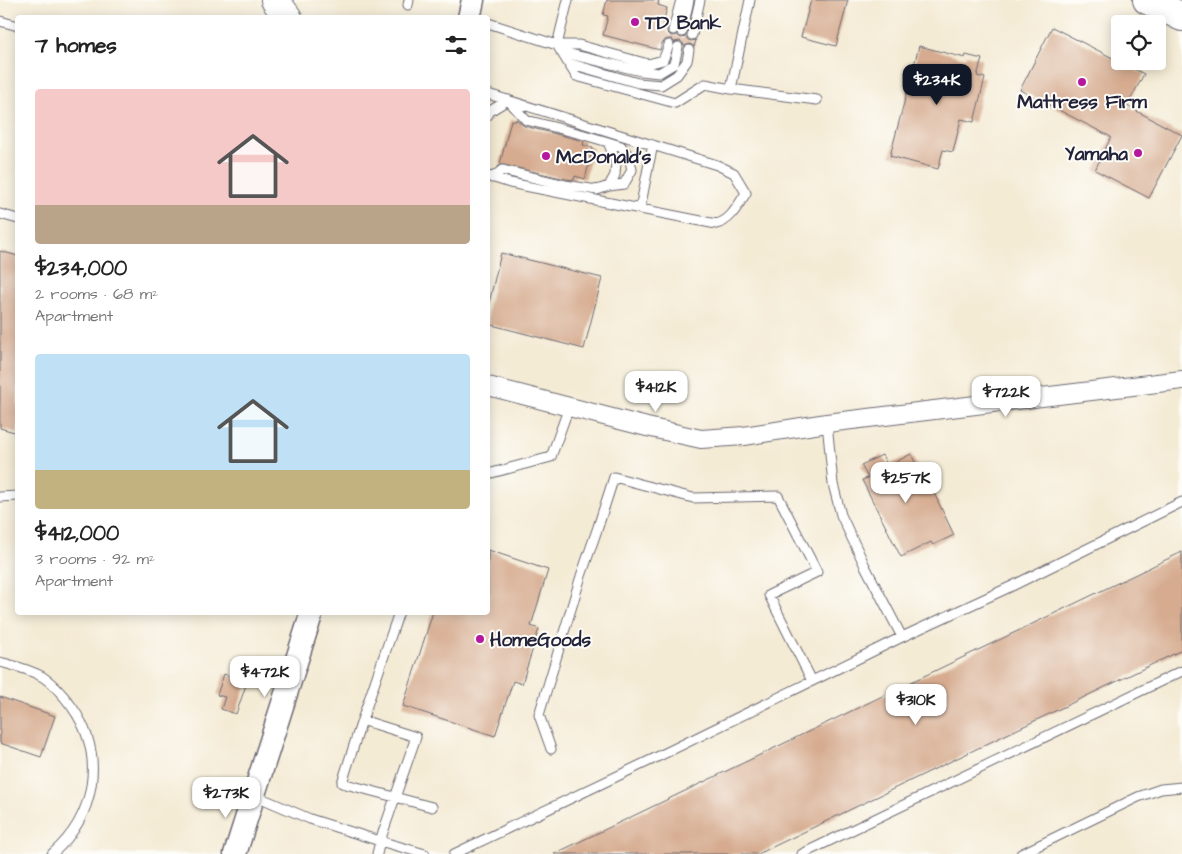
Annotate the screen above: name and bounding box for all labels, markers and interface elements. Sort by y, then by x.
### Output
place label: TD Bank [644,10,721,37]
map controls [1111,15,1166,70]
button: locate [1111,15,1166,70]
marker: TD Bank [629,16,641,28]
text: 7 homes [35,31,117,60]
icon: filters [442,31,470,59]
pin: $234K [902,64,972,106]
text: $234K [914,69,960,91]
marker: Mattress Firm [1076,76,1088,88]
place label: Mattress Firm [1017,89,1148,116]
icon: home [208,121,298,211]
place label: Yamaha [1065,141,1128,168]
place label: McDonald's [556,144,652,171]
marker: Yamaha [1132,147,1144,159]
marker: McDonald's [540,150,552,162]
text: $234,000 [35,254,127,283]
text: 2 rooms · 68 m² [35,283,158,305]
text: Apartment [35,305,113,327]
pin: $412K [621,370,691,413]
text: $412K [636,376,676,398]
pin: $722K [971,376,1041,418]
text: $722K [983,381,1029,403]
icon: home [208,386,298,476]
pin: $257K [871,462,941,504]
text: $257K [882,467,930,489]
text: $412,000 [35,519,119,548]
text: 3 rooms · 92 m² [35,548,155,570]
text: Apartment [35,570,113,592]
place label: HomeGoods [490,627,592,654]
marker: HomeGoods [474,633,486,645]
pin: $472K [230,656,300,698]
text: $472K [241,661,289,683]
pin: $310K [881,684,951,726]
text: $310K [897,689,935,711]
pin: $273K [191,776,261,819]
text: $273K [203,782,249,804]

